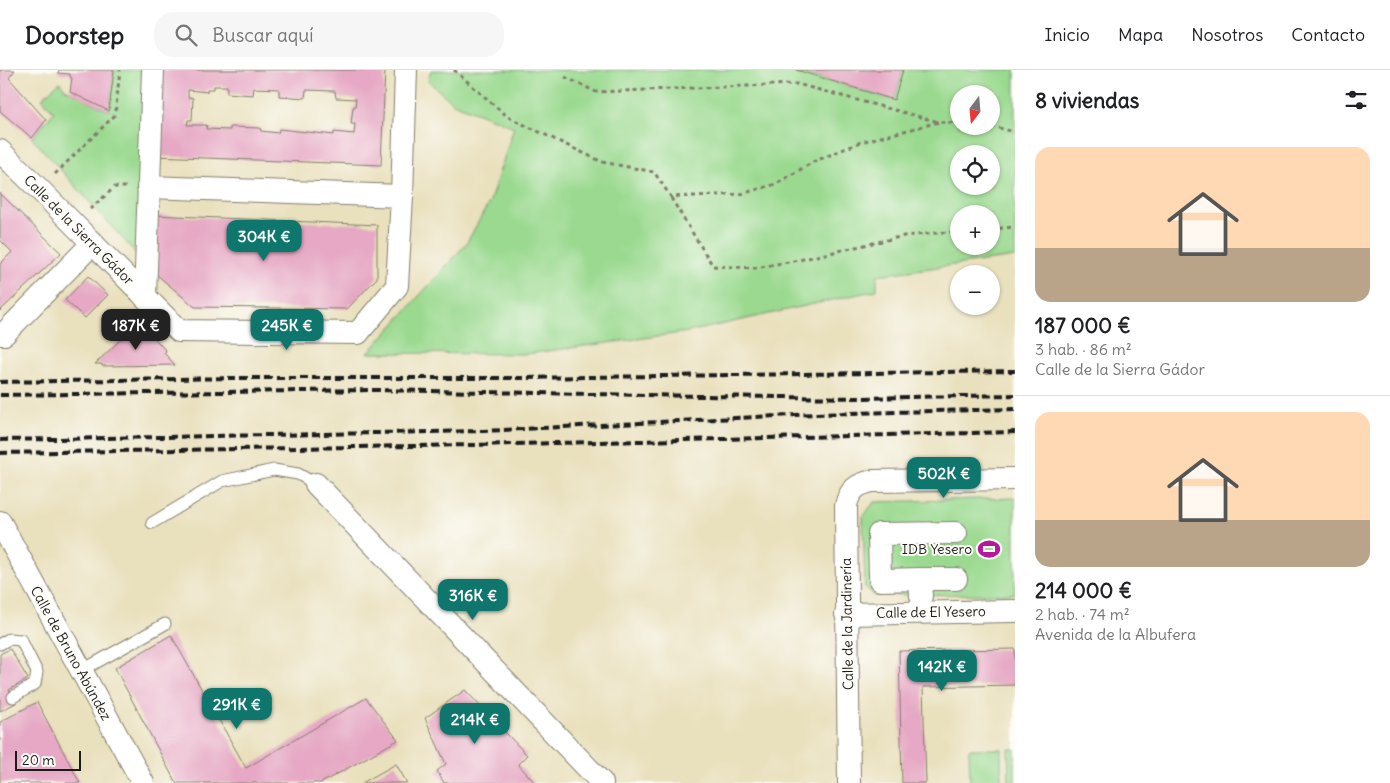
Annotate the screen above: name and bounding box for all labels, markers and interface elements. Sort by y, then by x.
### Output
search box [154,12,504,57]
text: Doorstep [25,20,124,50]
icon: search [172,21,200,49]
text: Buscar aquí [212,23,314,47]
text: Inicio [1044,23,1090,46]
text: Mapa [1118,23,1163,46]
text: Nosotros [1191,23,1263,46]
text: Contacto [1291,23,1365,46]
north arrow [950,85,1000,135]
map controls [950,85,1000,315]
icon: filters [1342,86,1370,114]
text: 8 viviendas [1035,87,1139,114]
button: locate [950,145,1000,195]
street label: Calle de la Sierra Gádor [20,171,138,289]
icon: home [1158,179,1248,269]
button: + [950,205,1000,255]
pin: 304K € [223,220,305,262]
text: 304K € [238,226,290,246]
button: − [950,265,1000,315]
pin: 187K € [95,308,177,351]
pin: 245K € [246,308,328,351]
text: 187 000 € [1035,312,1131,339]
text: 187K € [112,315,160,335]
text: 245K € [262,315,312,335]
text: 3 hab. · 86 m² [1035,339,1132,359]
text: Calle de la Sierra Gádor [1035,359,1205,379]
icon: home [1158,445,1248,535]
pin: 502K € [903,456,985,499]
text: 502K € [918,463,970,483]
sports icon: IDB Yesero [976,536,1002,562]
place label: IDB Yesero [902,540,972,558]
street label: Calle de la Jardinería [837,558,857,690]
text: 214 000 € [1035,577,1132,604]
pin: 316K € [432,578,514,621]
street label: Calle de Bruno Abúndez [27,583,116,724]
text: 316K € [449,585,497,605]
street label: Calle de El Yesero [876,602,986,622]
text: 2 hab. · 74 m² [1035,604,1130,624]
text: Avenida de la Albufera [1035,624,1196,644]
pin: 142K € [901,650,983,692]
text: 142K € [918,656,966,676]
pin: 291K € [196,688,278,730]
text: 291K € [213,694,261,714]
pin: 214K € [434,702,516,745]
text: 214K € [451,709,499,729]
scale bar [15,748,81,771]
text: 20 m [22,751,55,769]

